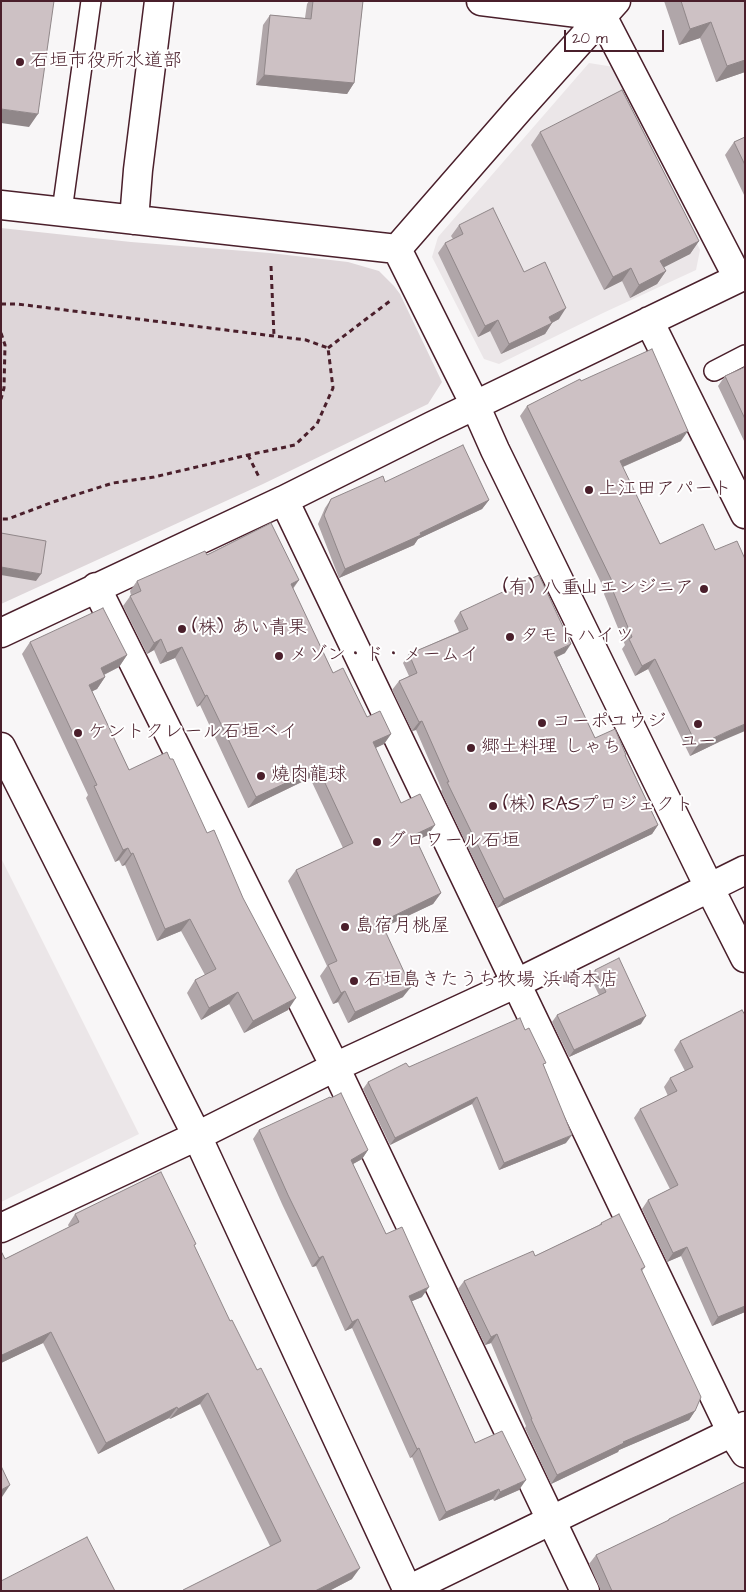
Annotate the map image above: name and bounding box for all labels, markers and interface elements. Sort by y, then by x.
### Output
scale bar [566,20,666,52]
text: 20 m [572,28,608,49]
place label: 石垣市役所水道部 [30,51,182,73]
marker: 石垣市役所水道部 [14,56,26,68]
place label: 上江田アパート [599,479,732,501]
marker: 上江田アパート [583,484,595,496]
place label: (有) 八重山エンジニア [503,578,694,600]
marker: (有) 八重山エンジニア [698,583,710,595]
place label: (株) あい青果 [192,618,307,640]
marker: (株) あい青果 [176,623,188,635]
place label: タモトハイツ [520,626,634,648]
marker: タモトハイツ [504,631,516,643]
place label: メゾン・ド・メームイ [289,645,479,667]
marker: メゾン・ド・メームイ [273,650,285,662]
place label: コーポユウジ [552,712,666,734]
marker: コーポユウジ [536,717,548,729]
marker: ユー [692,718,704,730]
place label: ケントクレール石垣ベイ [88,722,298,744]
marker: ケントクレール石垣ベイ [72,727,84,739]
place label: ユー [679,732,717,754]
place label: 郷土料理 しゃち [481,737,622,759]
marker: 郷土料理 しゃち [465,742,477,754]
place label: 燒肉龍球 [271,765,347,787]
marker: 燒肉龍球 [255,770,267,782]
place label: (株) RASプロジェクト [503,795,694,817]
marker: (株) RASプロジェクト [487,800,499,812]
place label: グロワール石垣 [387,831,520,853]
marker: グロワール石垣 [371,836,383,848]
place label: 島宿月桃屋 [355,916,450,938]
marker: 島宿月桃屋 [339,921,351,933]
place label: 石垣島きたうち牧場 浜崎本店 [364,970,619,992]
marker: 石垣島きたうち牧場 浜崎本店 [348,975,360,987]

